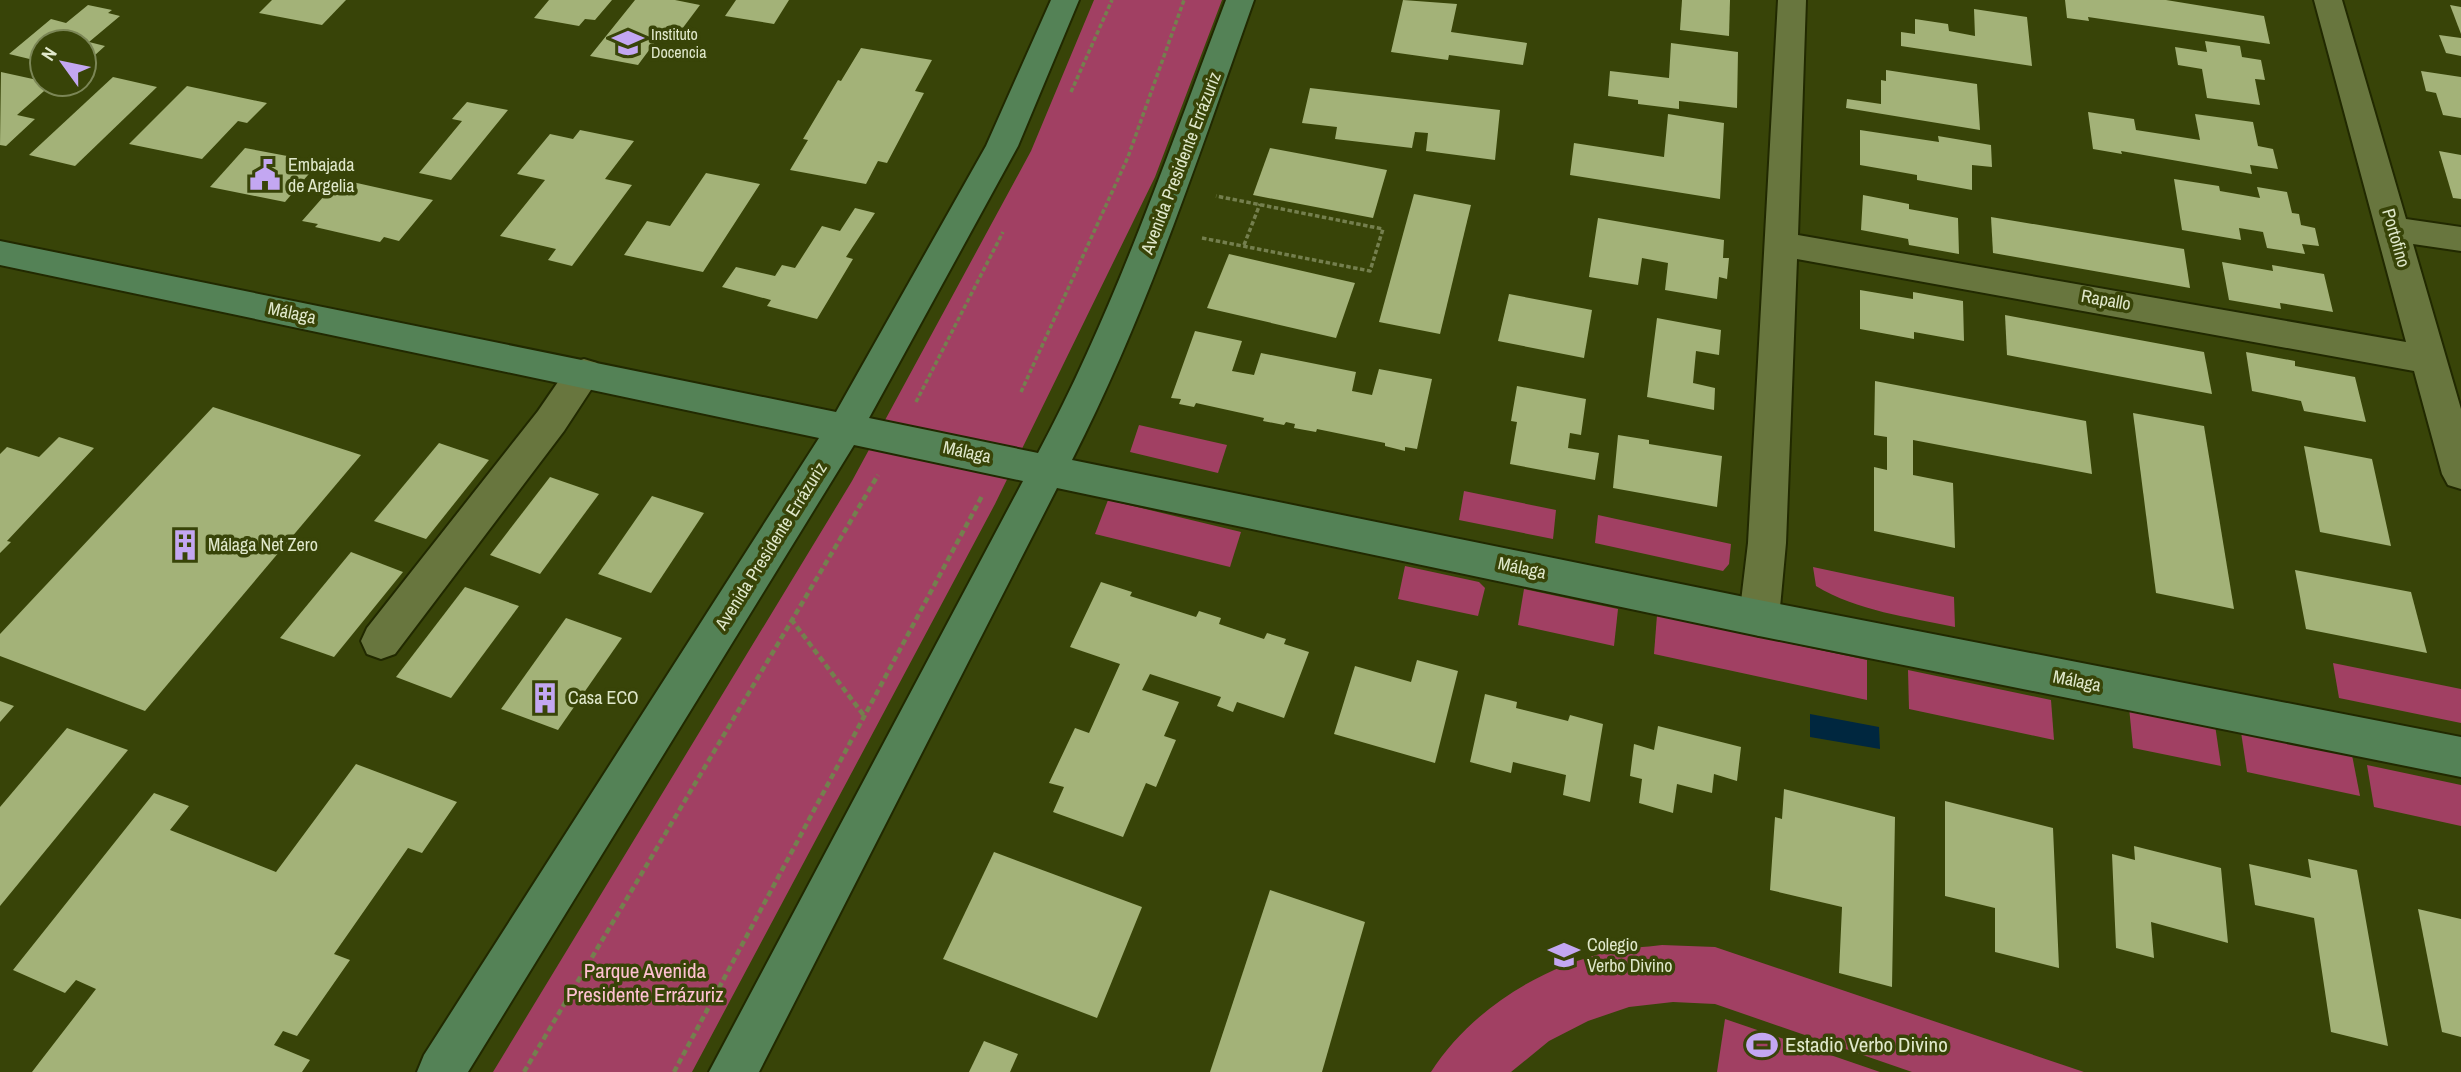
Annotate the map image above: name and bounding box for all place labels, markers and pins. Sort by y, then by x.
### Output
place label: Instituto Docencia [651,23,707,63]
school or university icon: Instituto Docencia [611,26,645,60]
place label: Embajada de Argelia [288,152,354,198]
public building icon: Embajada de Argelia [248,158,282,192]
building icon: Málaga Net Zero [168,528,202,562]
place label: Málaga Net Zero [208,532,318,557]
building icon: Casa ECO [528,681,562,715]
place label: Casa ECO [568,685,639,710]
place label: Colegio Verbo Divino [1587,932,1672,978]
school or university icon: Colegio Verbo Divino [1547,938,1581,972]
sports icon: Estadio Verbo Divino [1745,1028,1779,1062]
place label: Estadio Verbo Divino [1785,1030,1948,1059]

